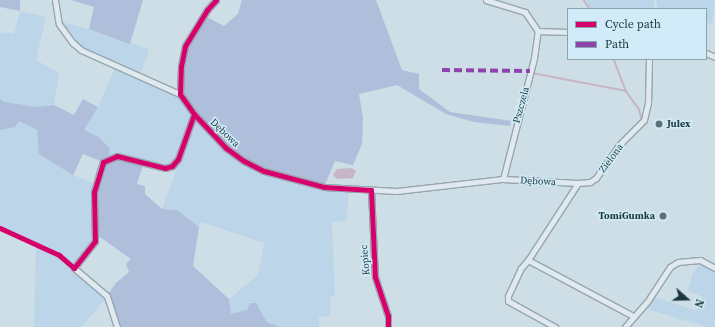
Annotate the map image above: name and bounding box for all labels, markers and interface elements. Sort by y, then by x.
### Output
legend [567,8,707,60]
text: Cycle path [605,16,661,32]
text: Path [605,36,629,52]
street label: Pszczela [510,85,532,125]
street label: Dębowa [208,116,242,150]
place label: Julex [667,118,691,130]
marker: Julex [654,119,664,129]
street label: Zielona [596,141,626,175]
street label: Dębowa [520,174,556,188]
place label: TomiGumka [598,210,655,222]
marker: TomiGumka [658,211,668,221]
street label: Kopiec [358,244,372,276]
north arrow [667,279,707,319]
text: N [690,297,707,310]

